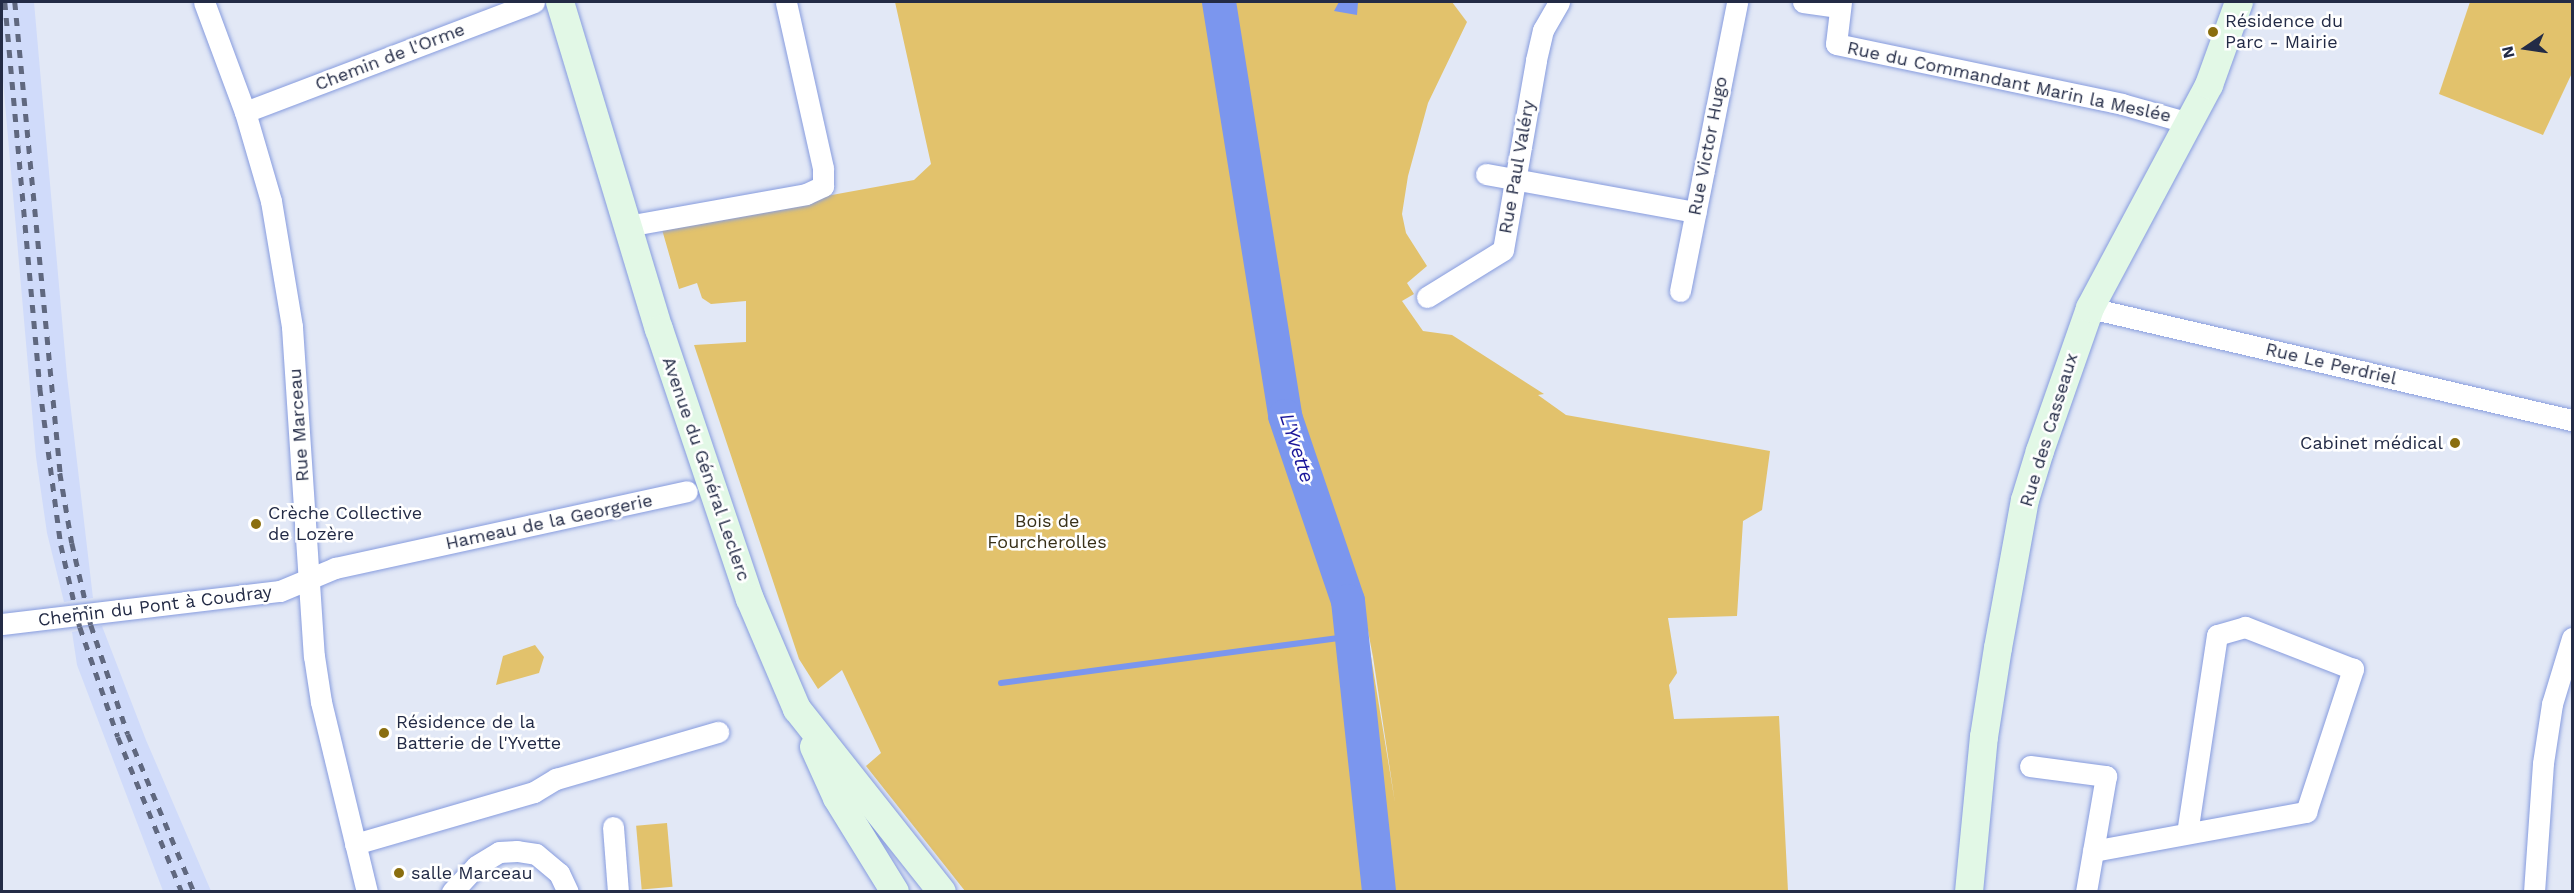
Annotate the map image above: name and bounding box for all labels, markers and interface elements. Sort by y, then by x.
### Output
place label: Résidence du Parc - Mairie [2225,11,2343,54]
north arrow [2496,18,2556,78]
street label: Chemin de l'Orme [312,19,468,95]
marker: Résidence du Parc - Mairie [2206,25,2220,39]
street label: Rue du Commandant Marin la Meslée [1845,37,2173,127]
text: N [2497,44,2519,60]
street label: Rue Victor Hugo [1684,74,1732,218]
street label: Rue Paul Valéry [1495,98,1539,236]
street label: Rue Le Perdriel [2263,338,2399,390]
street label: Rue des Casseaux [2015,351,2083,509]
street label: Avenue du Général Leclerc [657,354,755,584]
street label: Rue Marceau [284,368,314,482]
water label: L'Yvette [1274,410,1320,486]
place label: Cabinet médical [2300,432,2443,454]
marker: Cabinet médical [2448,436,2462,450]
street label: Hameau de la Georgerie [443,489,655,555]
place label: Crèche Collective de Lozère [268,503,422,546]
park label: Bois de Fourcherolles [987,511,1107,554]
marker: Crèche Collective de Lozère [249,517,263,531]
street label: Chemin du Pont à Coudray [37,581,273,631]
place label: Résidence de la Batterie de l'Yvette [396,712,561,754]
marker: Résidence de la Batterie de l'Yvette [377,726,391,740]
place label: salle Marceau [411,862,532,884]
marker: salle Marceau [392,866,406,880]

